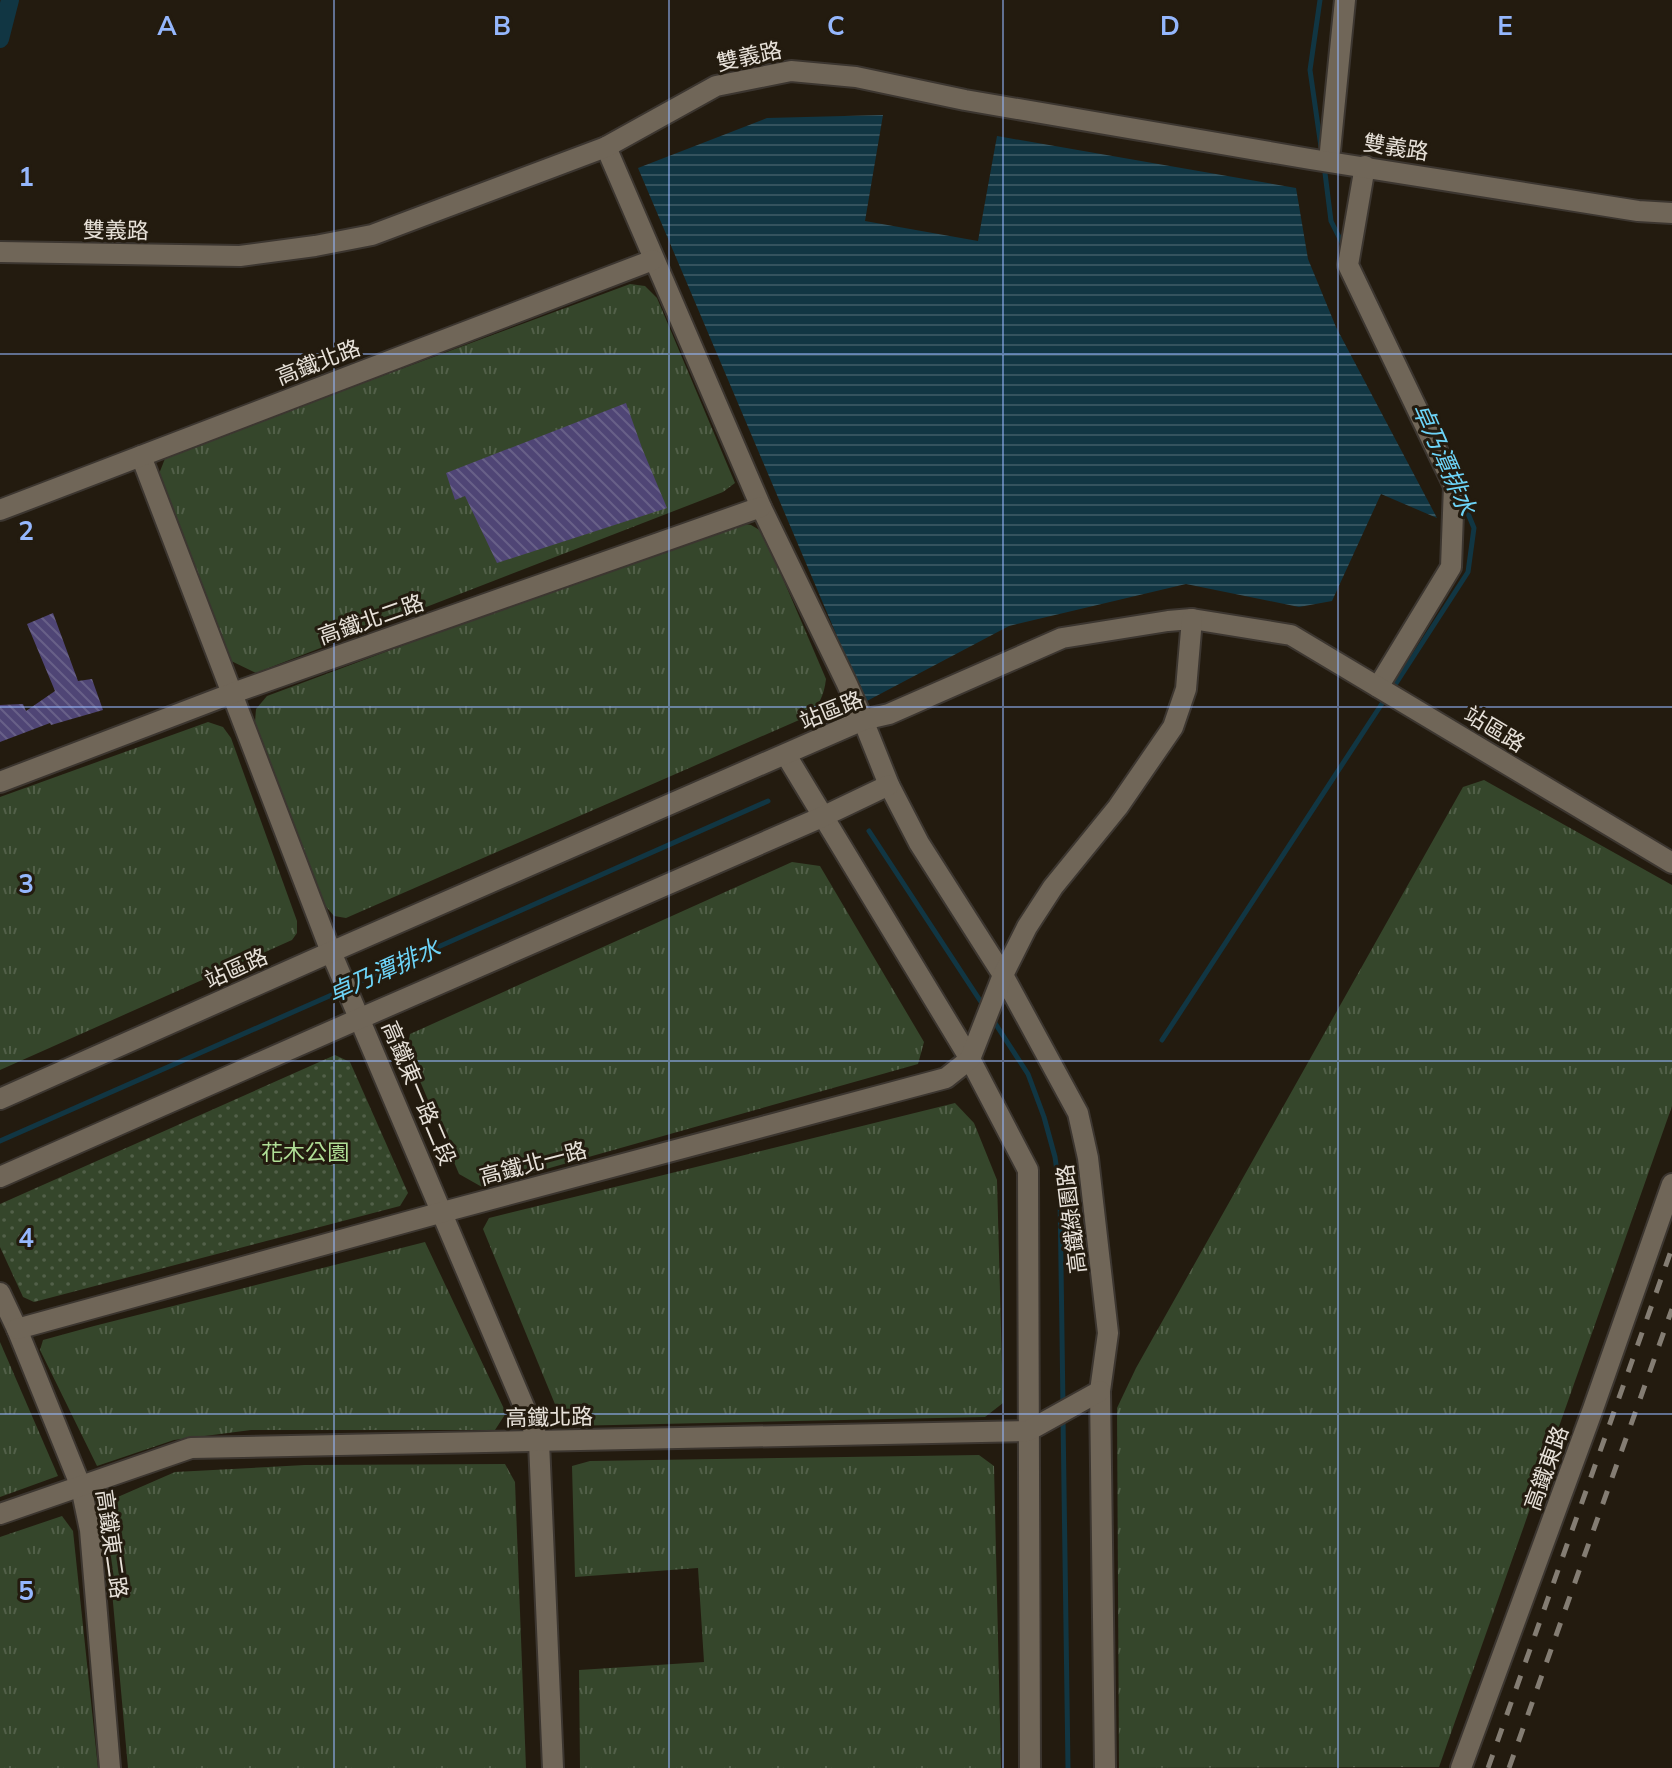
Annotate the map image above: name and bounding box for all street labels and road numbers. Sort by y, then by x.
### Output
street label: 雙義路 [714,35,784,77]
street label: 雙義路 [1361,128,1431,166]
street label: 雙義路 [83,215,149,245]
street label: 高鐵北路 [272,333,364,391]
street label: 高鐵北二路 [314,588,428,650]
street label: 站區路 [795,685,867,735]
street label: 站區路 [1459,700,1531,758]
street label: 站區路 [200,942,272,994]
street label: 高鐵東一路二段 [376,1017,462,1169]
street label: 高鐵北一路 [476,1135,590,1191]
street label: 高鐵綠園路 [1050,1163,1092,1275]
street label: 高鐵北路 [505,1402,593,1432]
street label: 高鐵東路 [1518,1422,1574,1514]
street label: 高鐵東二路 [90,1488,134,1600]

